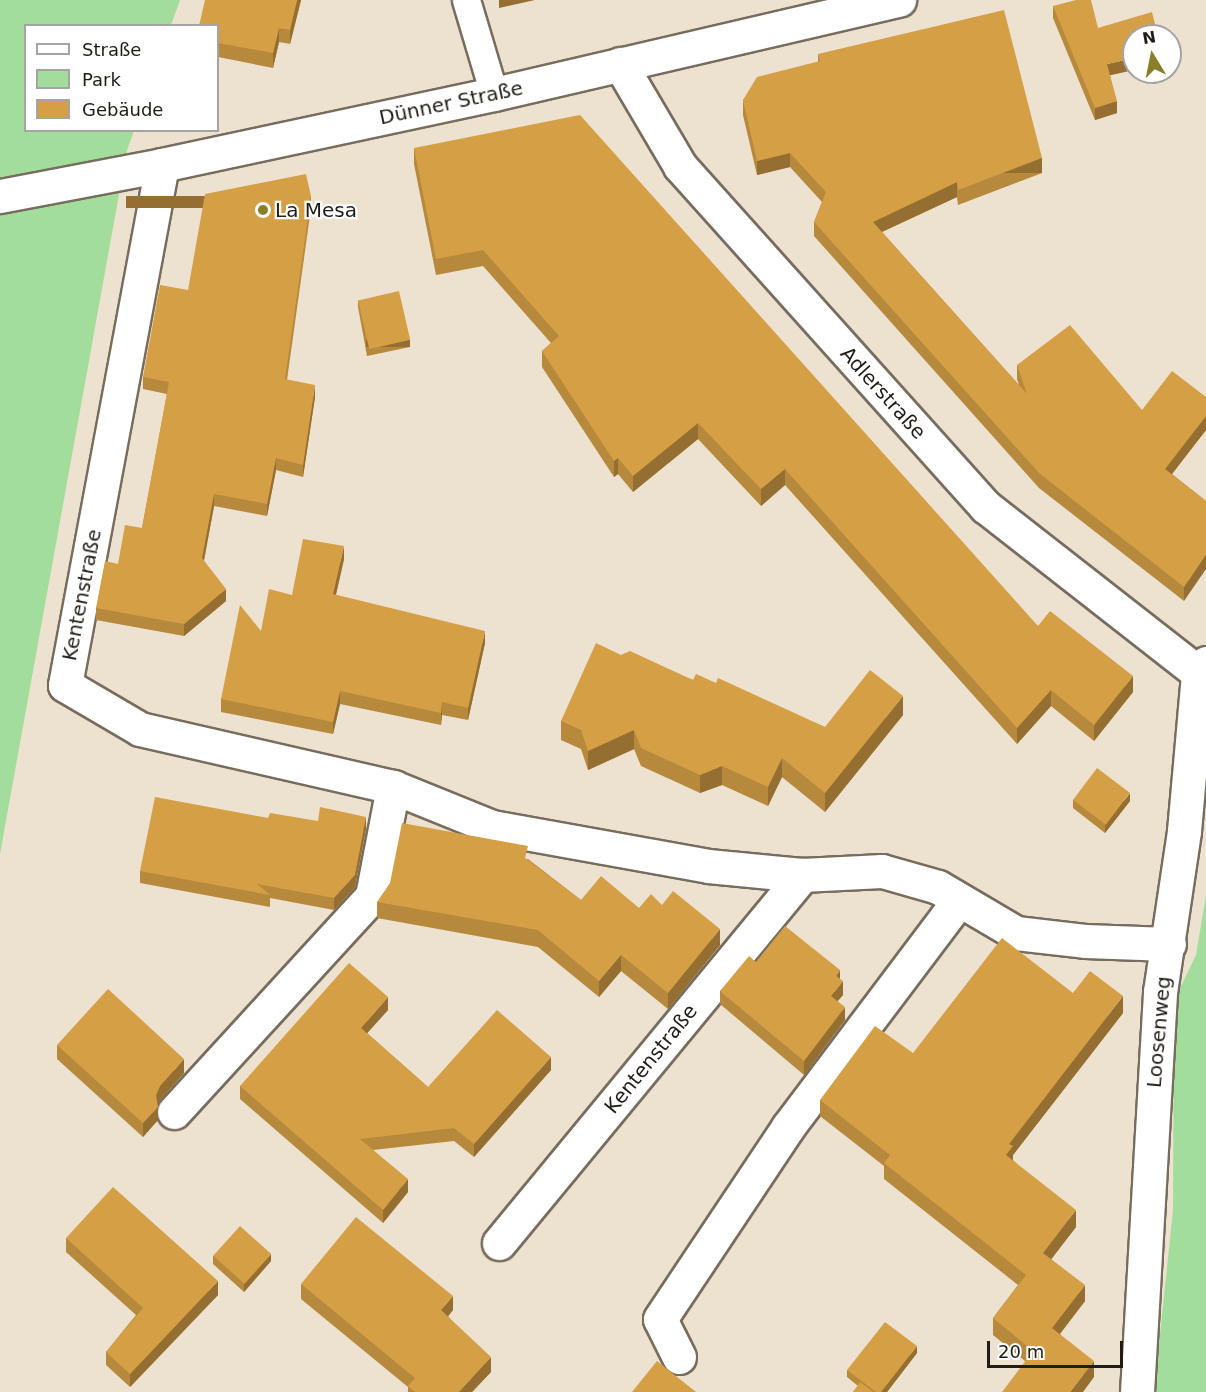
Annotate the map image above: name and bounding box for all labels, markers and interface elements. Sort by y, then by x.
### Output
legend [24,24,219,132]
north arrow [1122,24,1182,84]
text: N [1141,27,1157,48]
text: Straße [82,39,141,60]
text: Park [82,69,121,90]
street label: Dünner Straße [377,76,525,130]
text: Gebäude [82,99,163,120]
place label: La Mesa [275,198,357,222]
marker: La Mesa [256,203,270,217]
street label: Adlerstraße [835,342,931,444]
street label: Kentenstraße [57,527,107,663]
street label: Loosenweg [1142,975,1176,1089]
street label: Kentenstraße [600,1000,702,1118]
scale bar [990,1329,1126,1367]
text: 20 m [998,1341,1044,1362]

